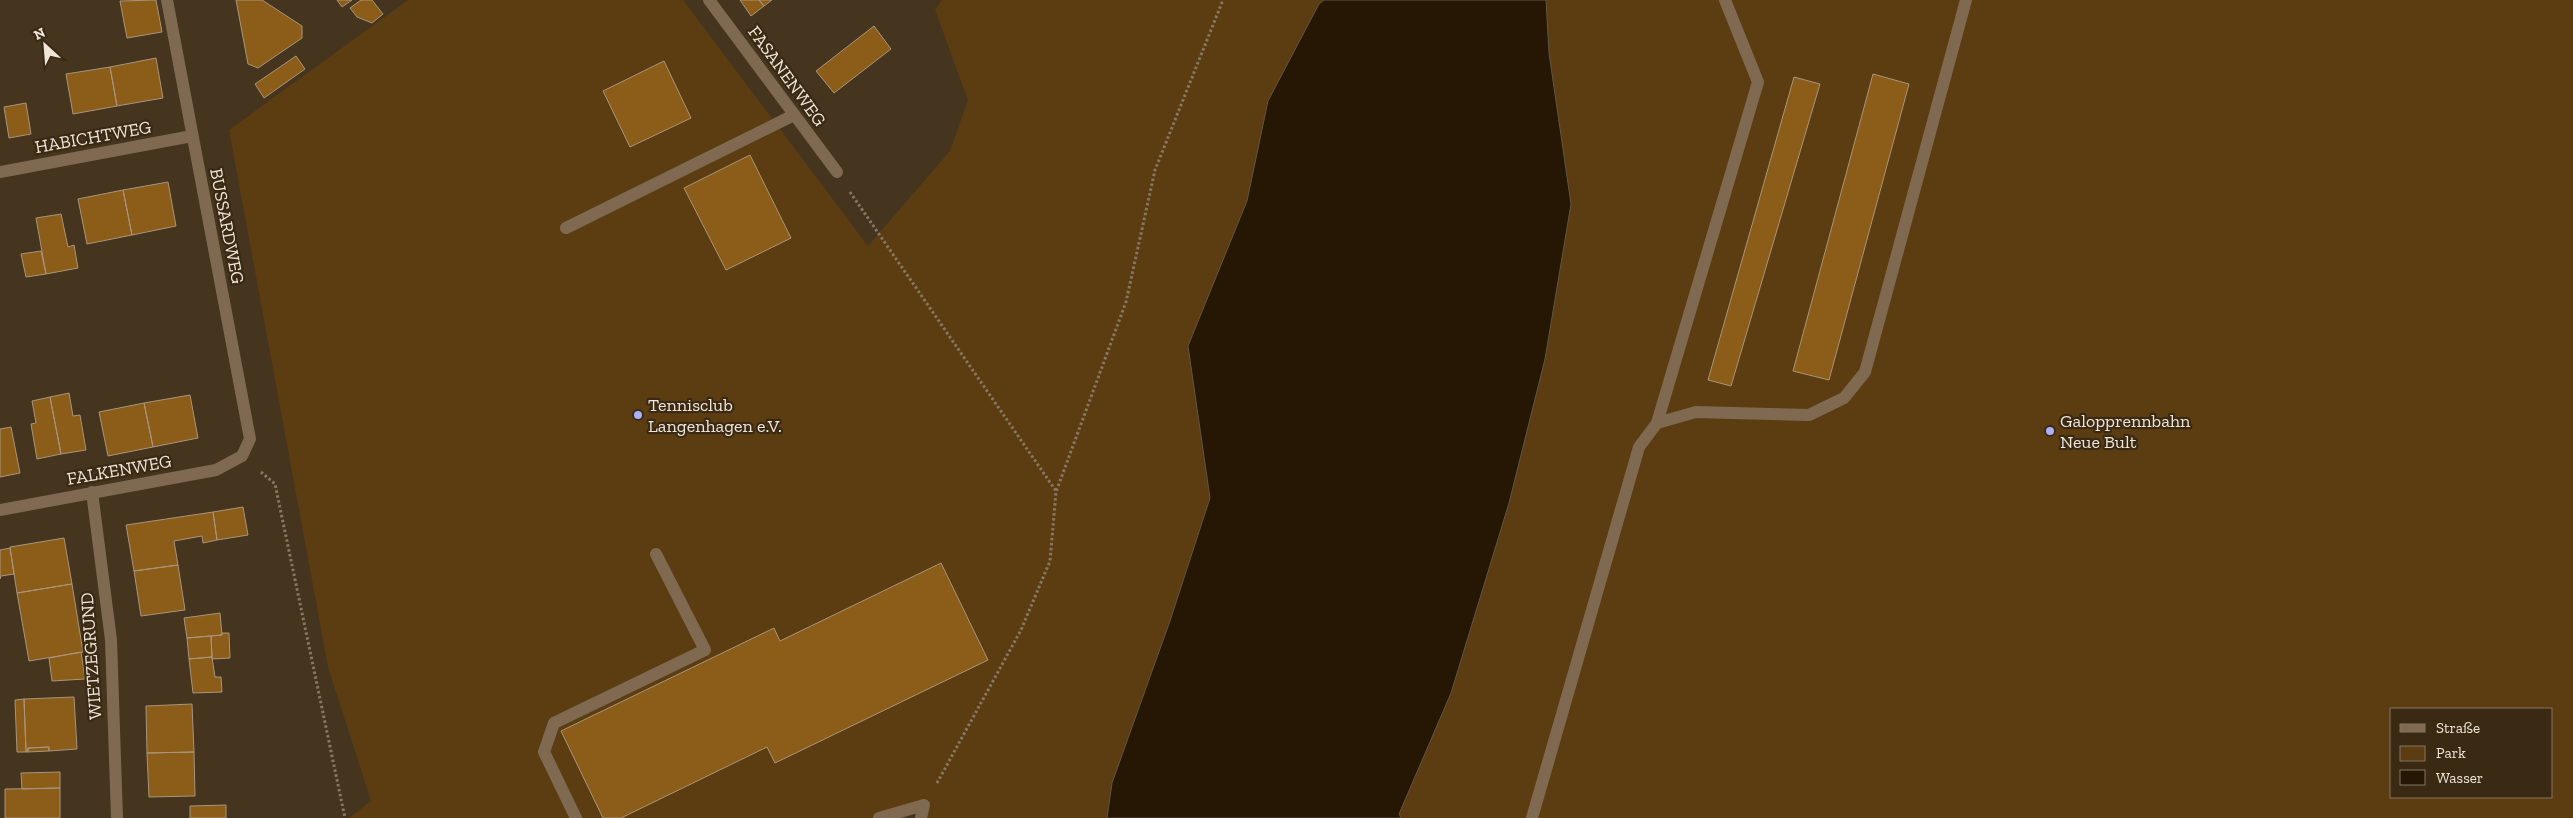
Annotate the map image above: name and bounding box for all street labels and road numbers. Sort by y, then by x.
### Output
street label: FASANENWEG [743,22,831,130]
street label: HABICHTWEG [33,116,153,158]
street label: BUSSARDWEG [205,166,249,286]
street label: FALKENWEG [65,450,173,490]
street label: WIETZEGRUND [76,592,106,720]

